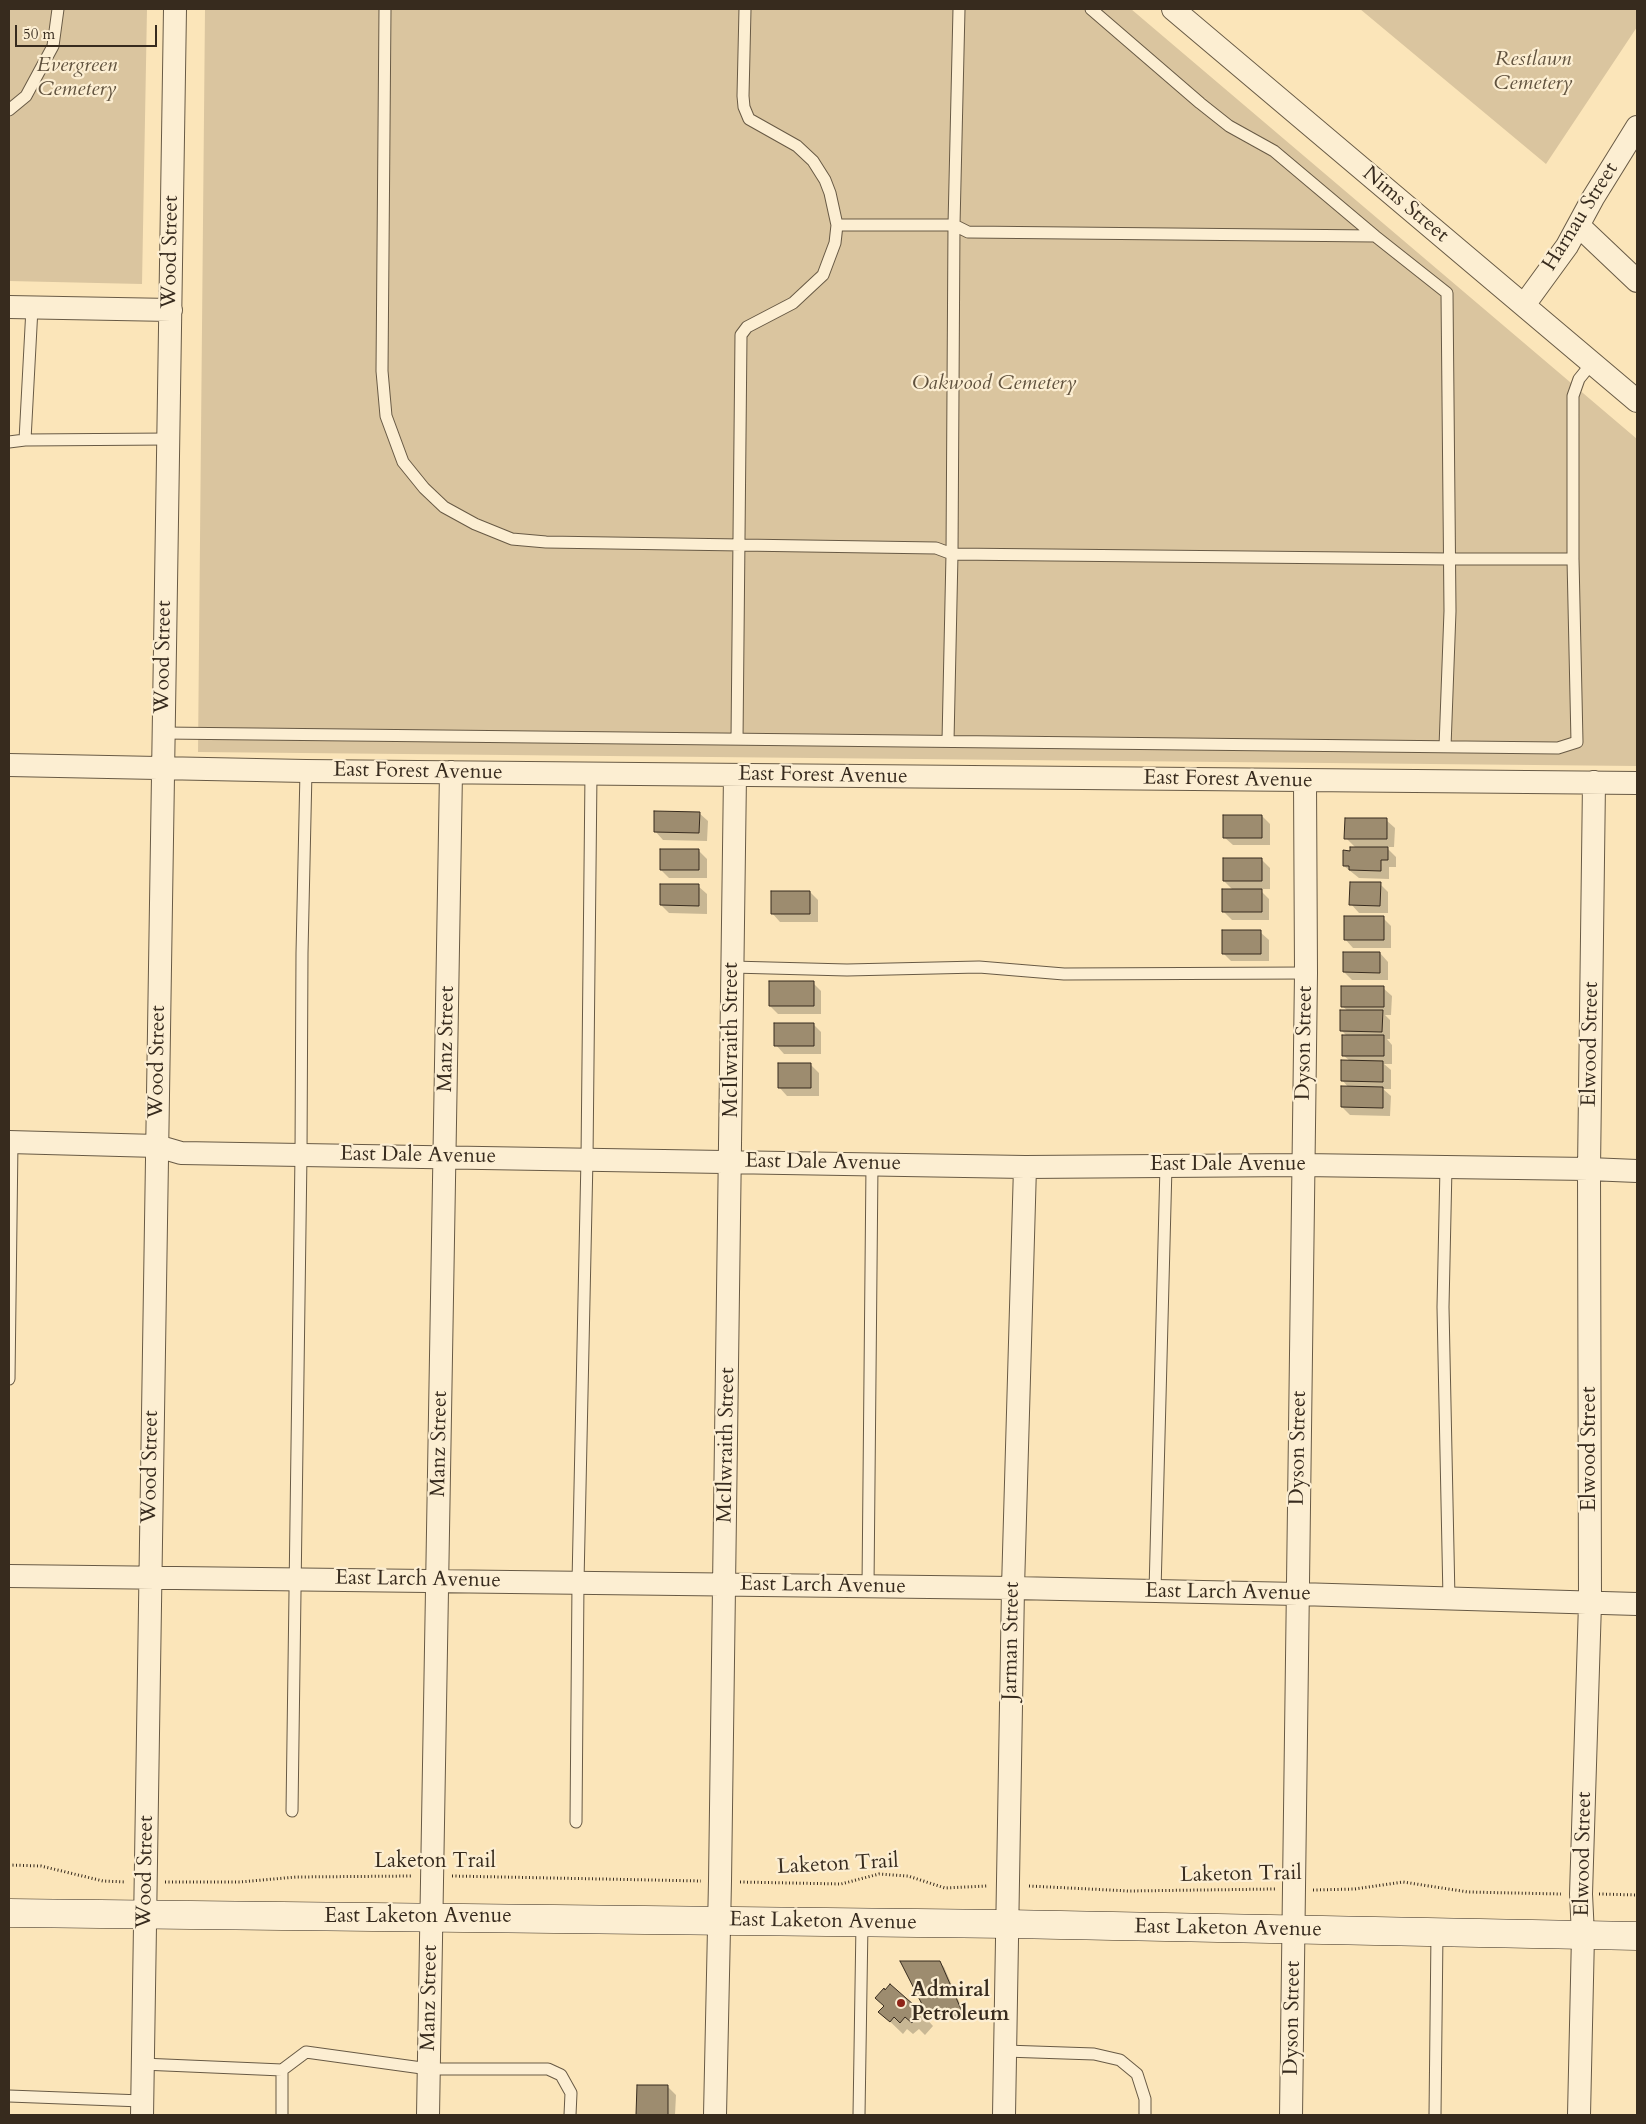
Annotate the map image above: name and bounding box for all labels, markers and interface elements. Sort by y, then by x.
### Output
scale bar [18,15,160,47]
text: 50 m [23,24,55,44]
park label: Restlawn Cemetery [1494,47,1572,97]
park label: Evergreen Cemetery [37,53,117,103]
street label: Harnau Street [1538,158,1624,276]
street label: Nims Street [1357,162,1453,248]
street label: Wood Street [157,195,185,309]
park label: Oakwood Cemetery [912,371,1076,397]
street label: Wood Street [150,600,178,714]
street label: East Forest Avenue [333,758,503,786]
street label: East Forest Avenue [738,762,908,790]
street label: East Forest Avenue [1143,766,1313,794]
street label: McIlwraith Street [719,962,745,1118]
street label: Elwood Street [1577,981,1605,1107]
street label: Dyson Street [1291,985,1319,1101]
street label: Manz Street [433,986,461,1092]
street label: Wood Street [144,1005,172,1119]
street label: East Dale Avenue [340,1142,496,1170]
street label: East Dale Avenue [745,1149,901,1177]
street label: East Dale Avenue [1150,1152,1306,1178]
street label: McIlwraith Street [713,1367,741,1523]
street label: Elwood Street [1577,1386,1603,1512]
street label: Dyson Street [1285,1390,1313,1506]
street label: Manz Street [426,1391,454,1497]
street label: Wood Street [137,1410,165,1524]
street label: East Larch Avenue [335,1566,501,1594]
street label: East Larch Avenue [740,1572,906,1600]
street label: East Larch Avenue [1145,1579,1311,1607]
street label: Jarman Street [998,1581,1026,1701]
street label: Elwood Street [1570,1791,1598,1917]
street label: Wood Street [132,1815,160,1929]
street label: Laketon Trail [374,1849,496,1875]
street label: Laketon Trail [777,1849,899,1881]
street label: Laketon Trail [1180,1861,1302,1889]
street label: East Laketon Avenue [324,1904,512,1930]
street label: East Laketon Avenue [729,1908,917,1936]
street label: East Laketon Avenue [1134,1915,1322,1943]
street label: Manz Street [416,1945,444,2051]
street label: Dyson Street [1279,1960,1307,2076]
place label: Admiral Petroleum [911,1978,1009,2028]
marker: Admiral Petroleum [895,1997,907,2009]

